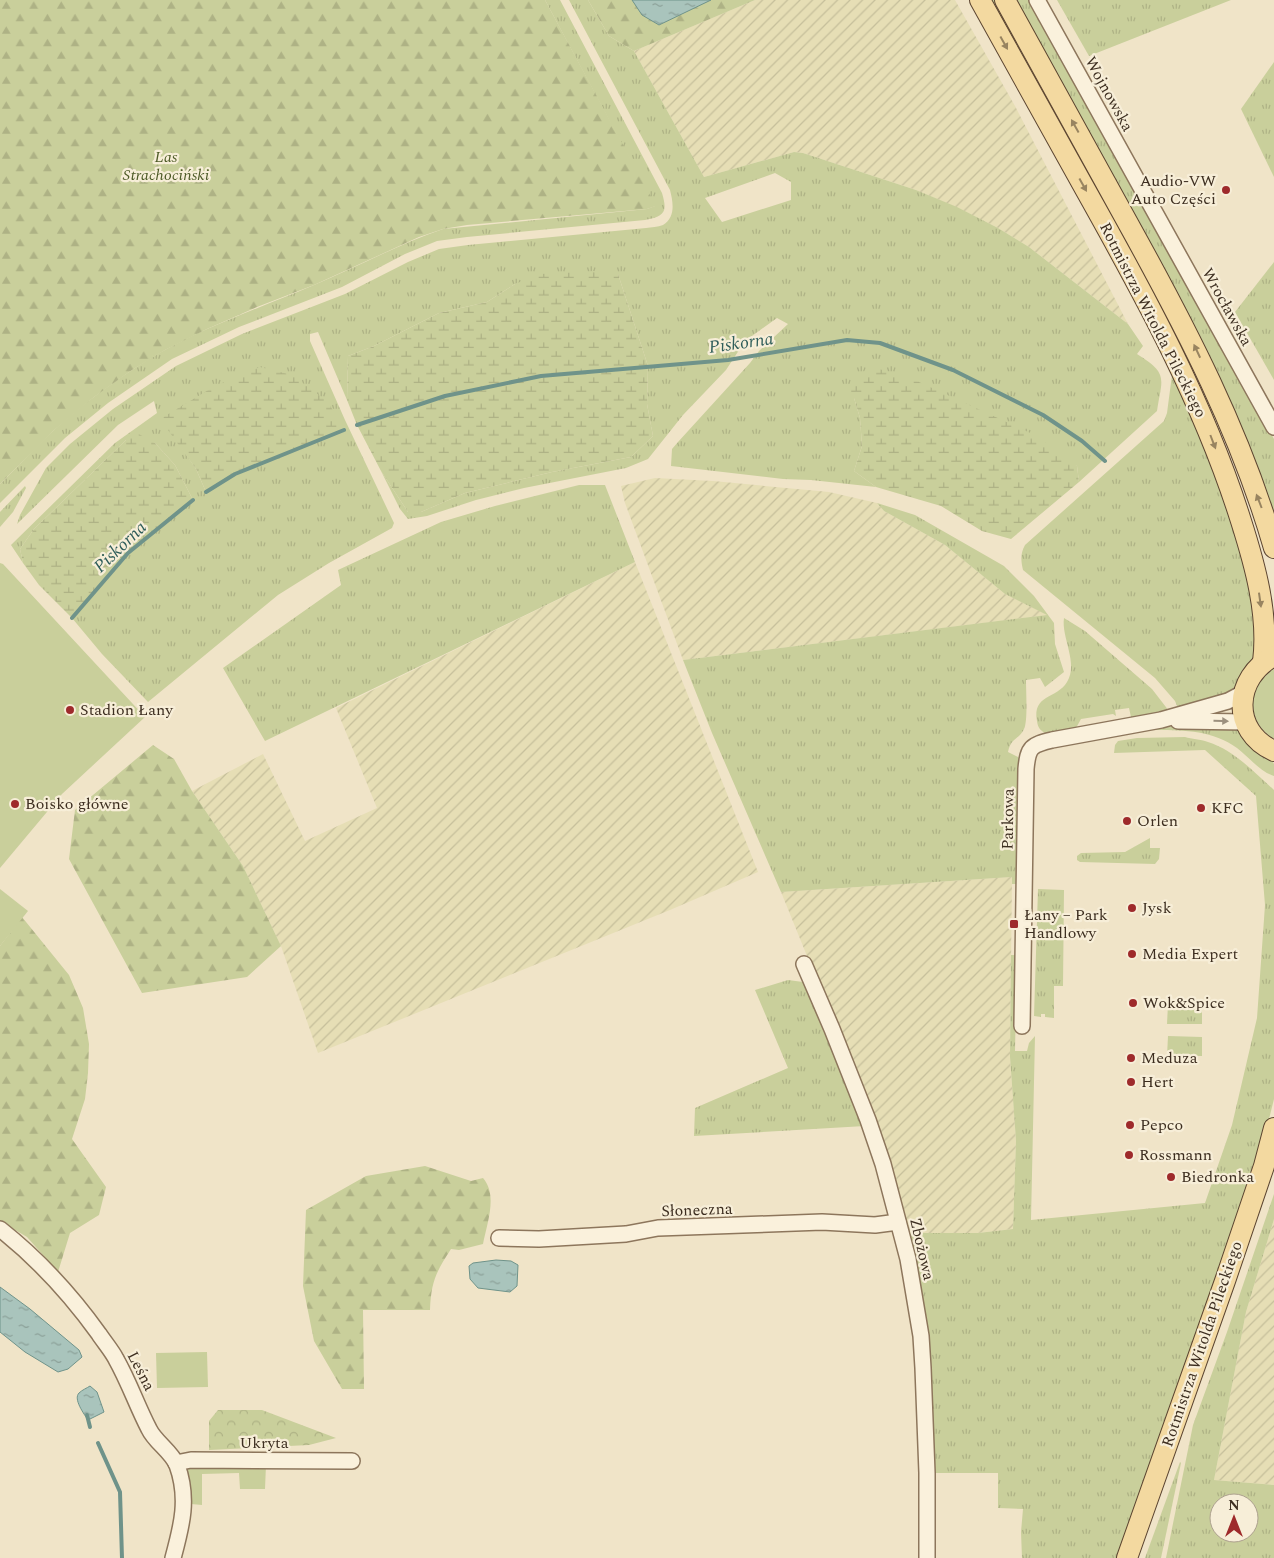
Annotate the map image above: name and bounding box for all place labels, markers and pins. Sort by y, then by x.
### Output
place label: Audio-VW Auto Części [1131,169,1216,211]
marker: Audio-VW Auto Części [1220,184,1232,196]
place label: Stadion Łany [80,698,174,722]
marker: Stadion Łany [64,704,76,716]
place label: Boisko główne [25,792,129,816]
place label: KFC [1211,796,1244,820]
marker: Boisko główne [9,798,21,810]
marker: KFC [1195,802,1207,814]
place label: Orlen [1137,809,1178,833]
marker: Orlen [1121,815,1133,827]
place label: Jysk [1142,896,1172,920]
marker: Jysk [1126,902,1138,914]
place label: Łany – Park Handlowy [1024,903,1108,945]
marker: Łany – Park Handlowy [1008,918,1020,930]
place label: Media Expert [1142,942,1238,966]
marker: Media Expert [1126,948,1138,960]
place label: Wok&Spice [1143,991,1225,1015]
marker: Wok&Spice [1127,997,1139,1009]
place label: Meduza [1141,1046,1198,1070]
marker: Meduza [1125,1052,1137,1064]
place label: Hert [1141,1070,1174,1094]
marker: Hert [1125,1076,1137,1088]
place label: Pepco [1140,1113,1183,1137]
marker: Pepco [1124,1119,1136,1131]
place label: Rossmann [1139,1143,1212,1167]
marker: Rossmann [1123,1149,1135,1161]
place label: Biedronka [1181,1165,1254,1189]
marker: Biedronka [1165,1171,1177,1183]

